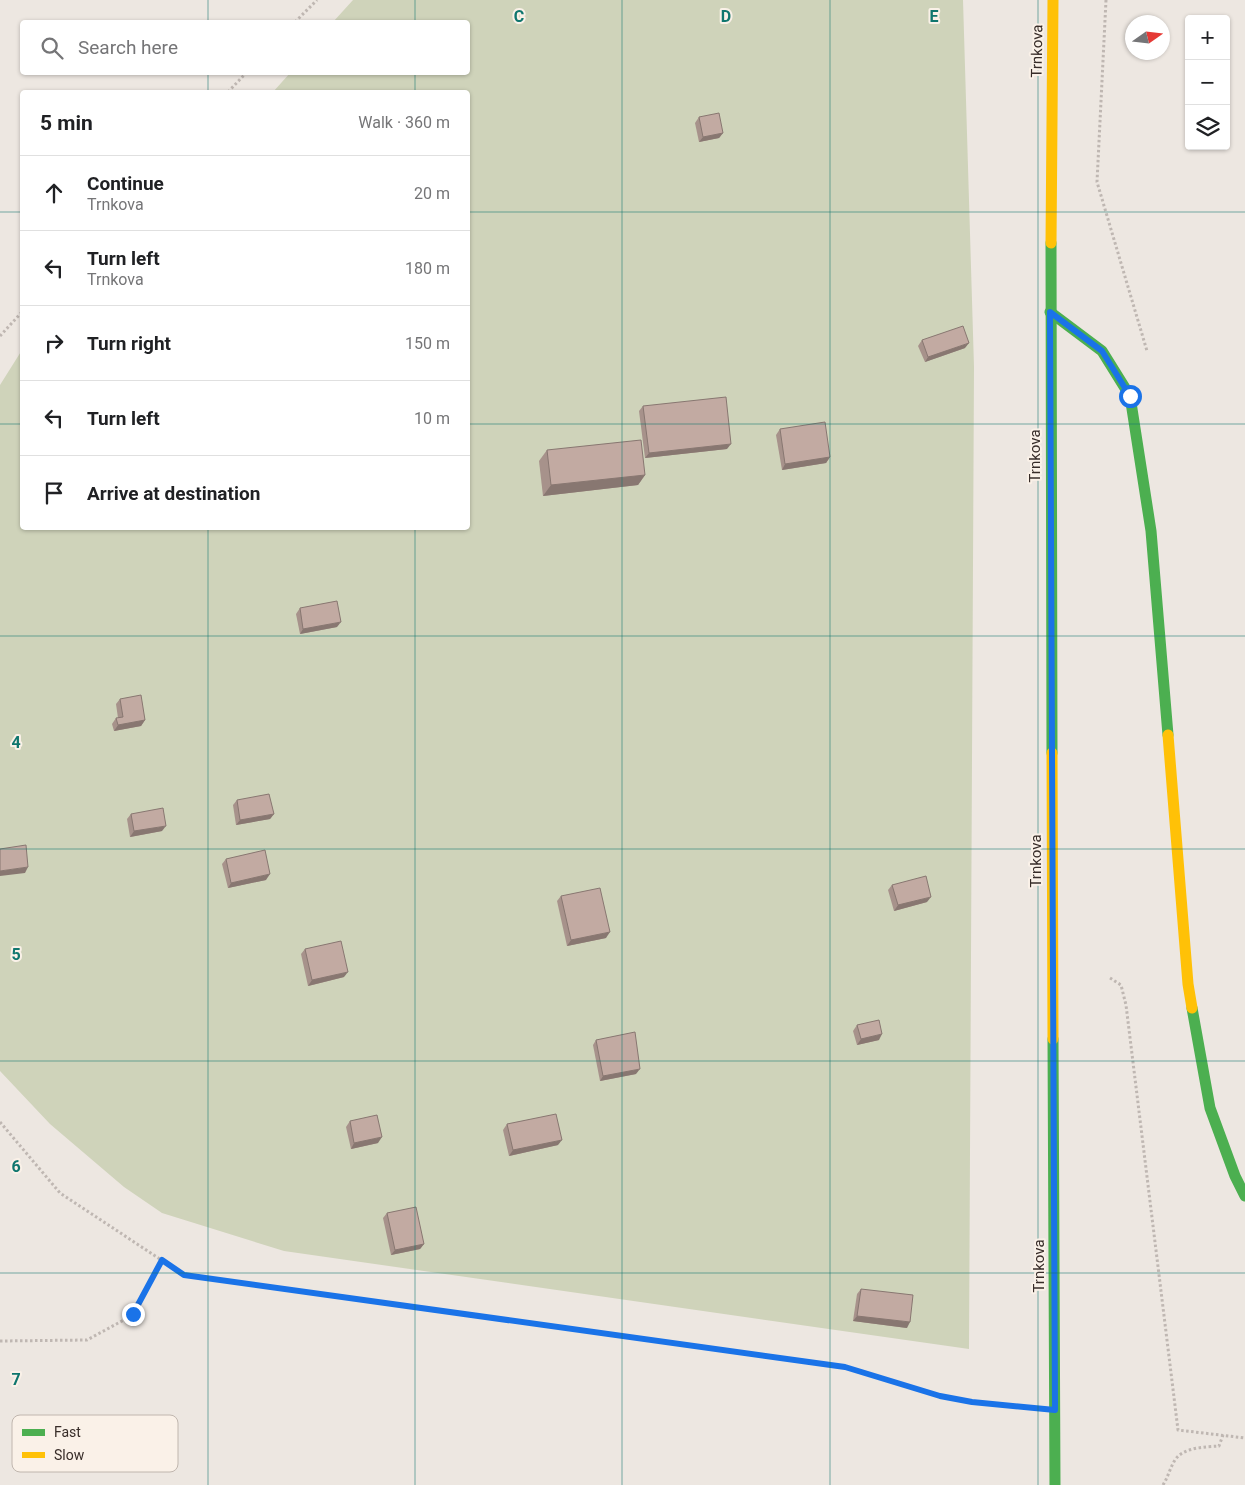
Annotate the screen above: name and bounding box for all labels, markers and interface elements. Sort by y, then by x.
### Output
text: C [514,7,524,26]
text: D [721,7,731,26]
text: E [930,7,939,26]
north arrow [1125,15,1170,60]
map controls [1185,15,1230,150]
button: + [1185,15,1230,60]
search box [20,20,470,75]
street label: Trnkova [1028,24,1046,78]
icon: search [38,34,66,62]
text: Search here [78,36,178,59]
button: − [1185,60,1230,105]
button: layers [1185,105,1230,150]
text: 5 min [40,111,93,135]
text: Walk · 360 m [358,113,450,132]
text: Continue [87,172,164,195]
icon: ahead [40,179,68,207]
text: 20 m [414,184,450,203]
text: Trnkova [87,195,144,214]
text: Turn left [87,247,160,270]
icon: left [40,254,68,282]
text: 180 m [405,259,450,278]
text: Trnkova [87,270,144,289]
icon: right [40,329,68,357]
text: Turn right [87,332,171,355]
text: 150 m [405,334,450,353]
route start [1119,385,1142,408]
icon: left [40,404,68,432]
text: Turn left [87,407,160,430]
text: 10 m [414,409,450,428]
street label: Trnkova [1026,429,1044,483]
icon: arrive [40,479,68,507]
text: Arrive at destination [87,482,260,505]
text: 4 [11,733,21,752]
street label: Trnkova [1027,834,1045,888]
text: 5 [11,945,21,964]
text: 6 [11,1157,21,1176]
street label: Trnkova [1030,1239,1048,1293]
route end [122,1303,145,1326]
text: 7 [11,1370,21,1389]
legend [12,1415,178,1472]
text: Fast [54,1424,81,1440]
text: Slow [54,1447,85,1463]

